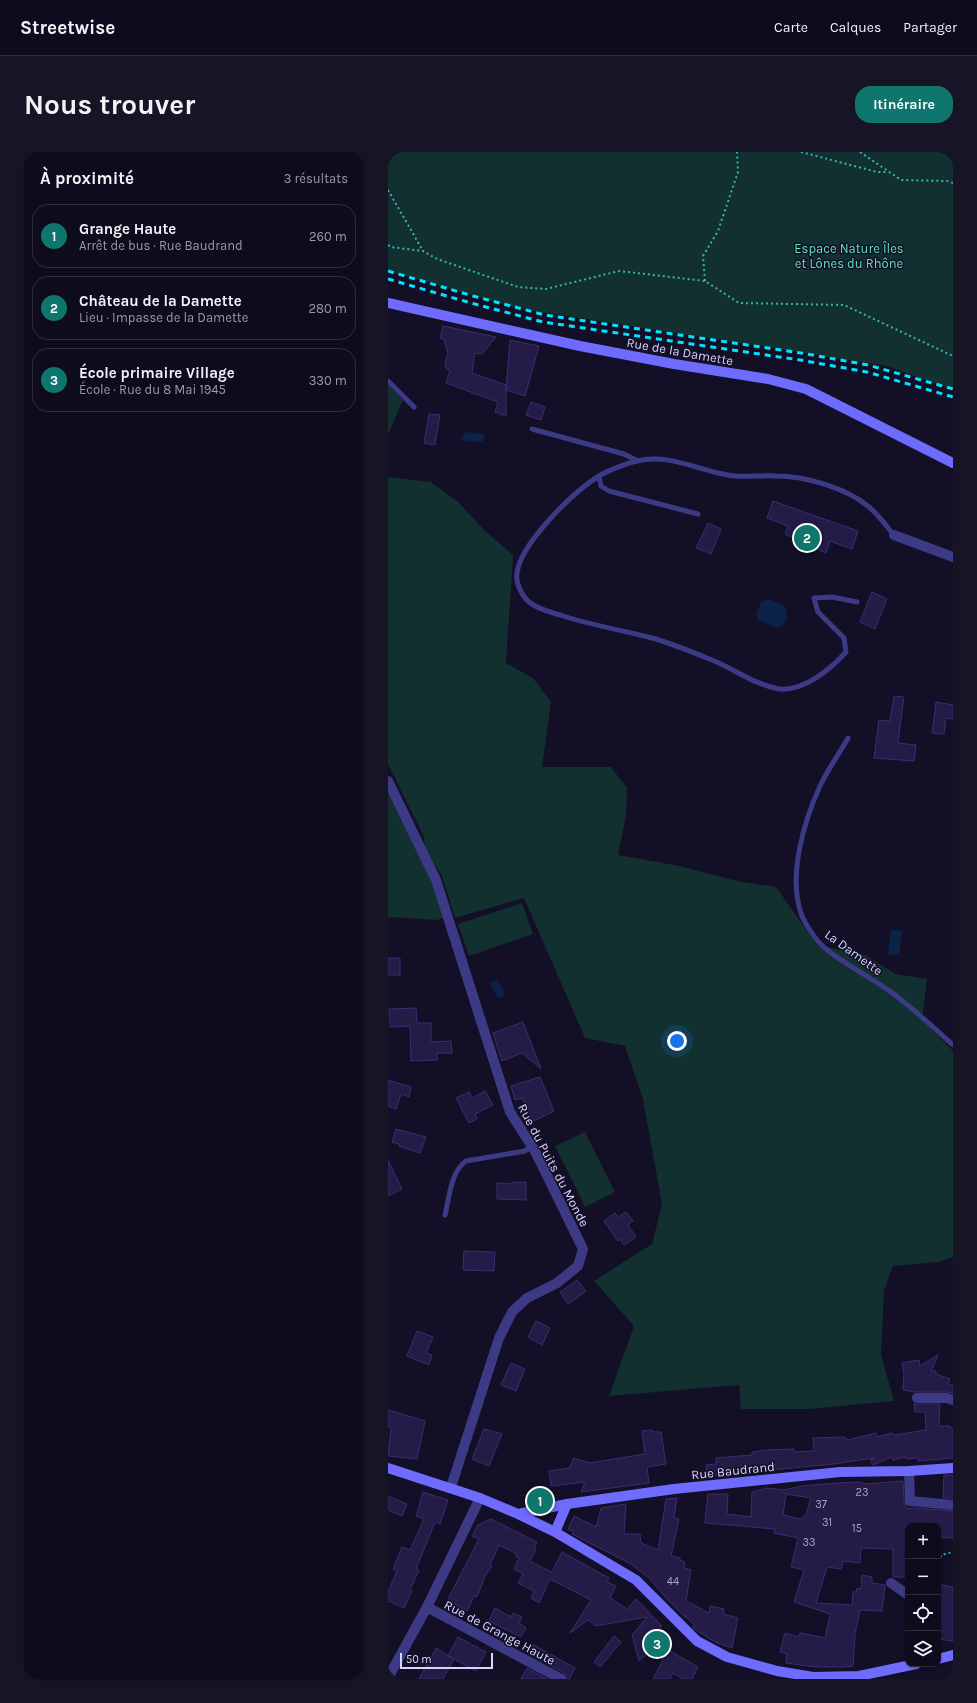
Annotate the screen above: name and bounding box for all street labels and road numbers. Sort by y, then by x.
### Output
street label: Rue de la Damette [625,335,735,368]
street label: La Damette [822,927,886,978]
street label: Rue du Puits du Monde [515,1101,592,1230]
street label: Rue Baudrand [691,1459,776,1482]
street label: Rue de Grange Haute [442,1597,558,1668]

